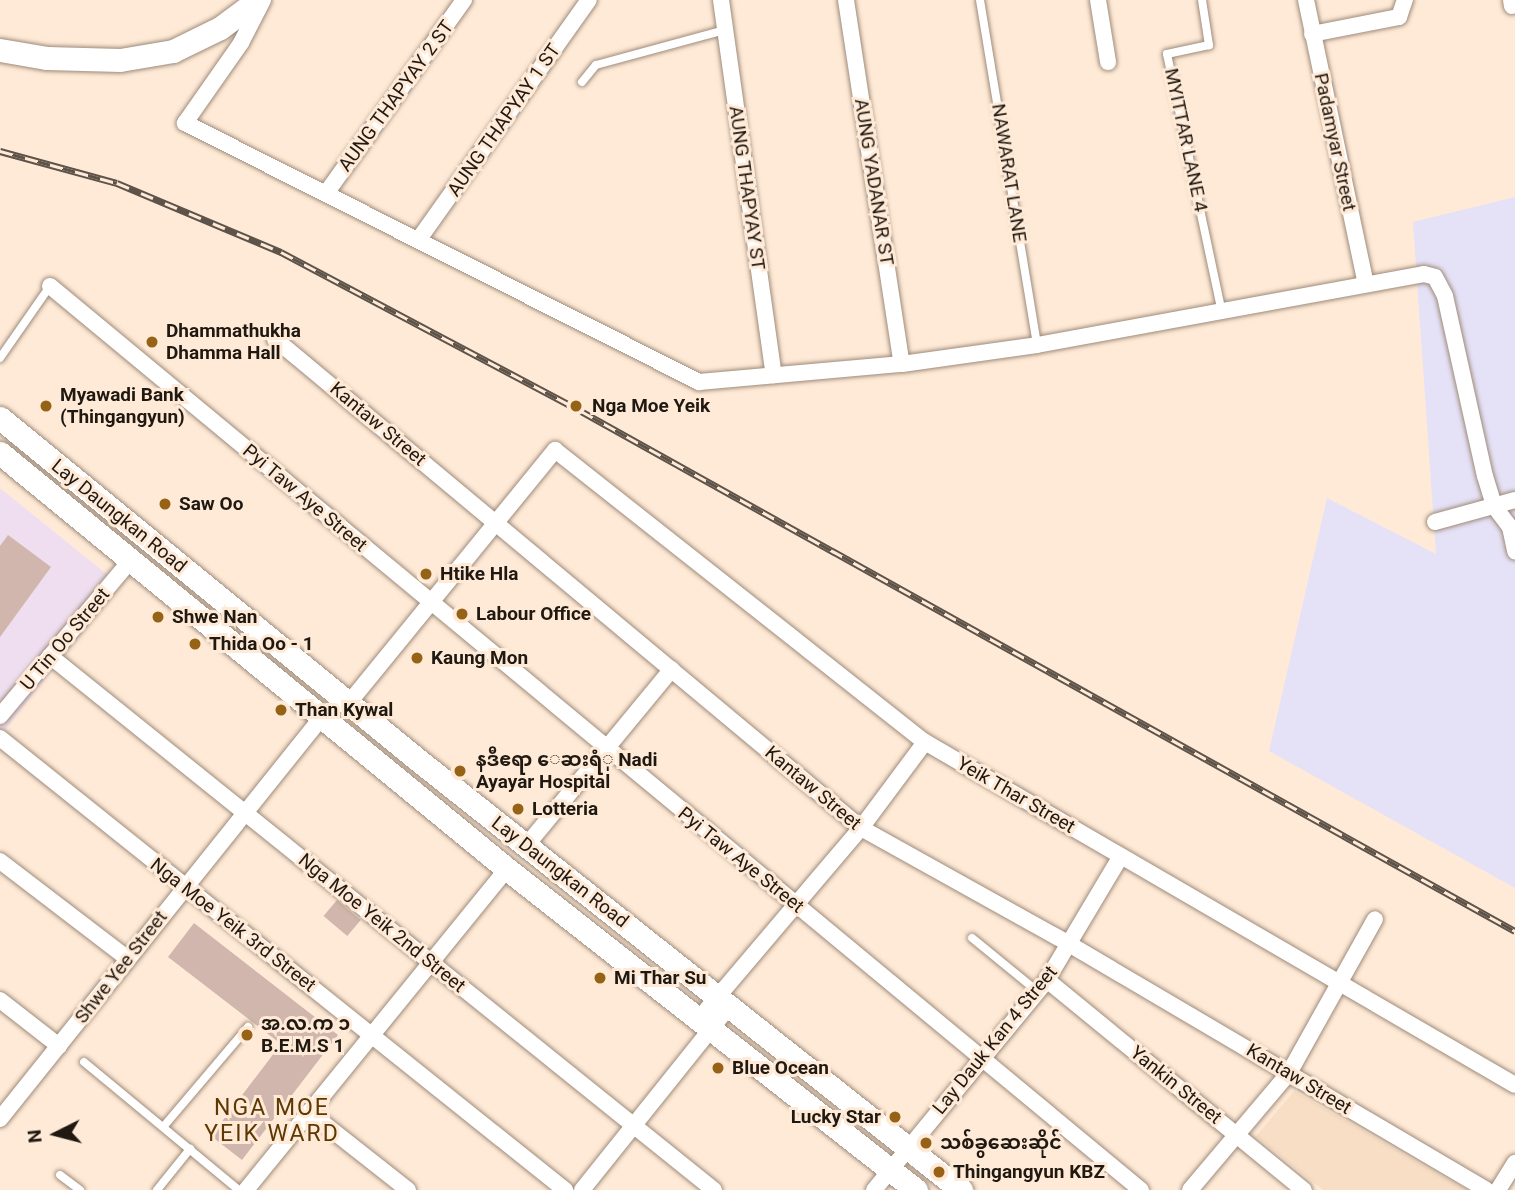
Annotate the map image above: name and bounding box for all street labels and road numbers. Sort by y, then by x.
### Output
street label: AUNG THAPYAY 2 ST [333,16,459,176]
street label: AUNG THAPYAY 1 ST [443,39,565,201]
street label: MYITTAR LANE 4 [1160,66,1212,214]
street label: Padamyar Street [1309,71,1361,213]
street label: AUNG YADANAR ST [850,97,898,267]
street label: NAWARAT LANE [987,102,1031,244]
street label: AUNG THAPYAY ST [724,104,770,272]
street label: Kantaw Street [325,377,431,471]
street label: Pyi Taw Aye Street [238,439,372,557]
street label: Lay Daungkan Road [47,454,191,578]
street label: U Tin Oo Street [15,583,115,695]
street label: Kantaw Street [760,741,866,835]
street label: Yeik Thar Street [953,752,1079,838]
street label: Pyi Taw Aye Street [673,802,809,918]
street label: Lay Daungkan Road [487,812,633,932]
street label: Nga Moe Yeik 2nd Street [294,849,470,997]
street label: Nga Moe Yeik 3rd Street [146,853,320,997]
street label: Shwe Yee Street [70,906,172,1028]
street label: Lay Dauk Kan 4 Street [928,961,1062,1119]
street label: Kantaw Street [1242,1039,1356,1119]
street label: Yankin Street [1126,1041,1226,1129]

